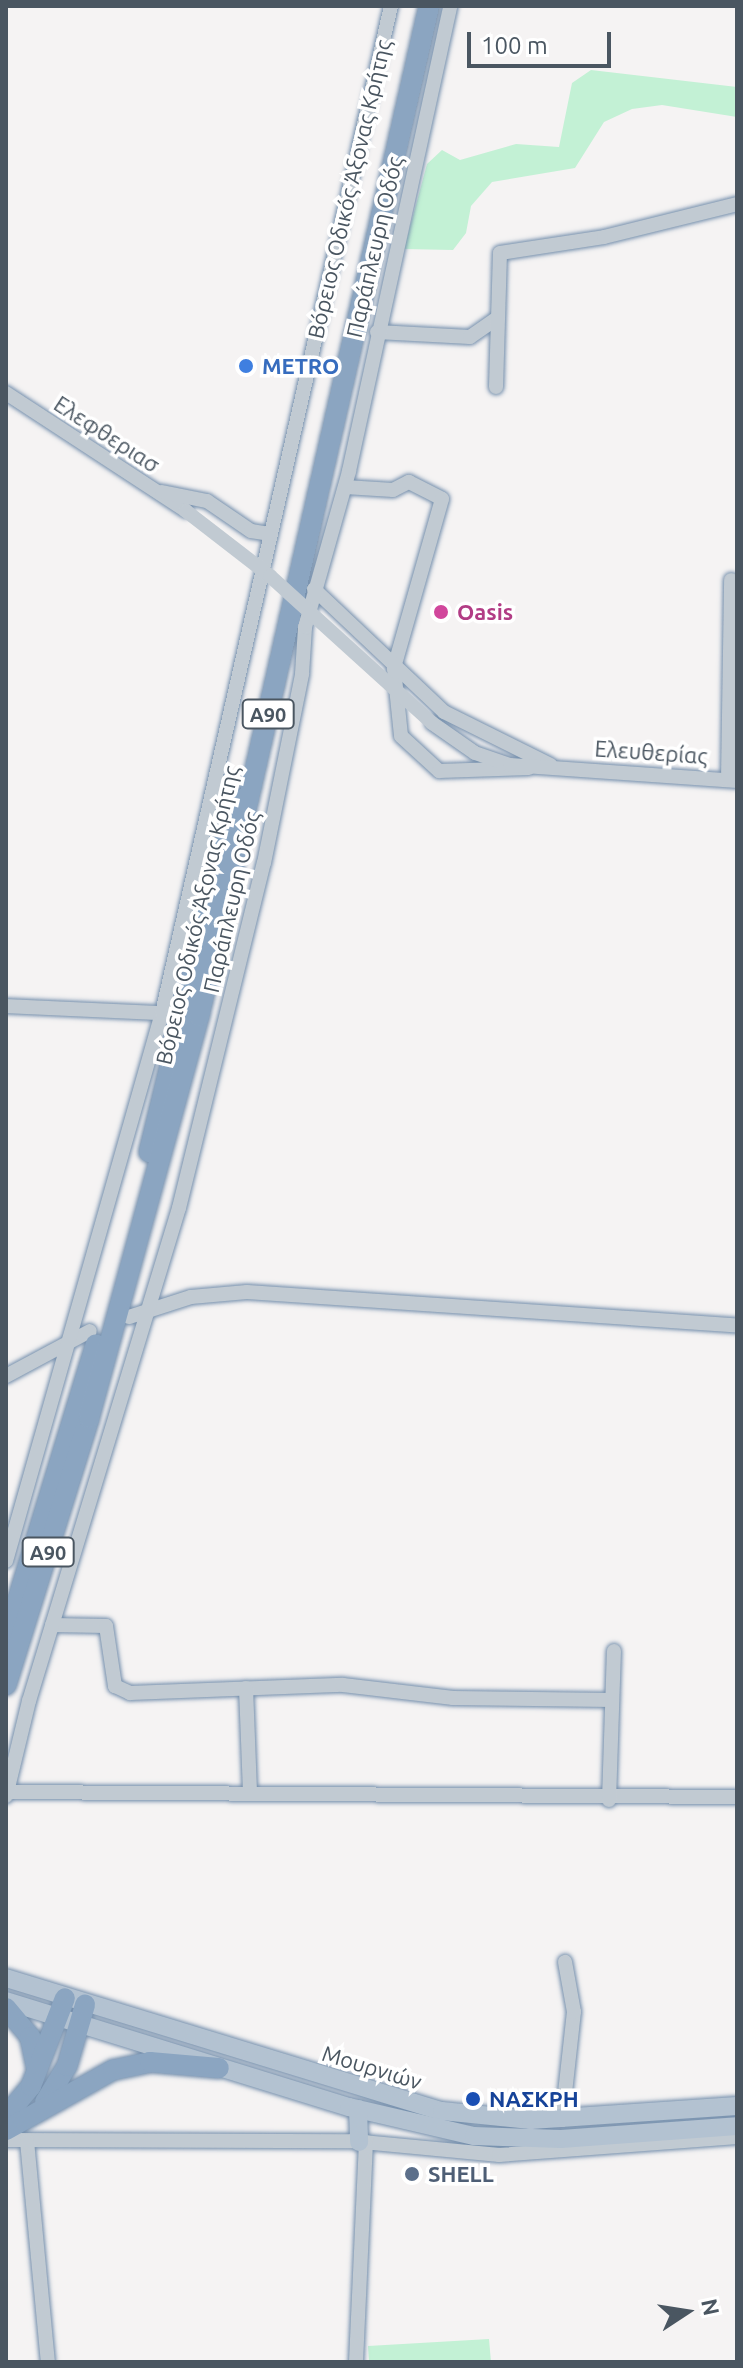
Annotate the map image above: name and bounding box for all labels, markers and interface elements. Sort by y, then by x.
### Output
scale bar [471,16,615,66]
text: 100 m [481,32,548,59]
street label: Βόρειος Οδικός Άξονας Κρήτης [302,37,396,341]
street label: Παράπλευρη Οδός [340,154,408,340]
place label: METRO [262,353,339,379]
marker: METRO [237,357,255,375]
street label: Ελεφθεριασ [49,390,165,478]
place label: Oasis [457,599,513,625]
marker: Oasis [432,603,450,621]
road number: Α90 [240,698,296,730]
street label: Ελευθερίας [594,735,708,769]
street label: Βόρειος Οδικός Άξονας Κρήτης [150,763,244,1067]
street label: Παράπλευρη Οδός [197,809,265,995]
road number: Α90 [20,1536,76,1568]
street label: Μουρνιών [319,2039,425,2095]
place label: ΝΑΣΚΡΗ [489,2086,579,2112]
marker: ΝΑΣΚΡΗ [464,2090,482,2108]
place label: SHELL [428,2161,494,2187]
marker: SHELL [403,2165,421,2183]
north arrow [647,2272,727,2352]
text: N [697,2296,725,2318]

